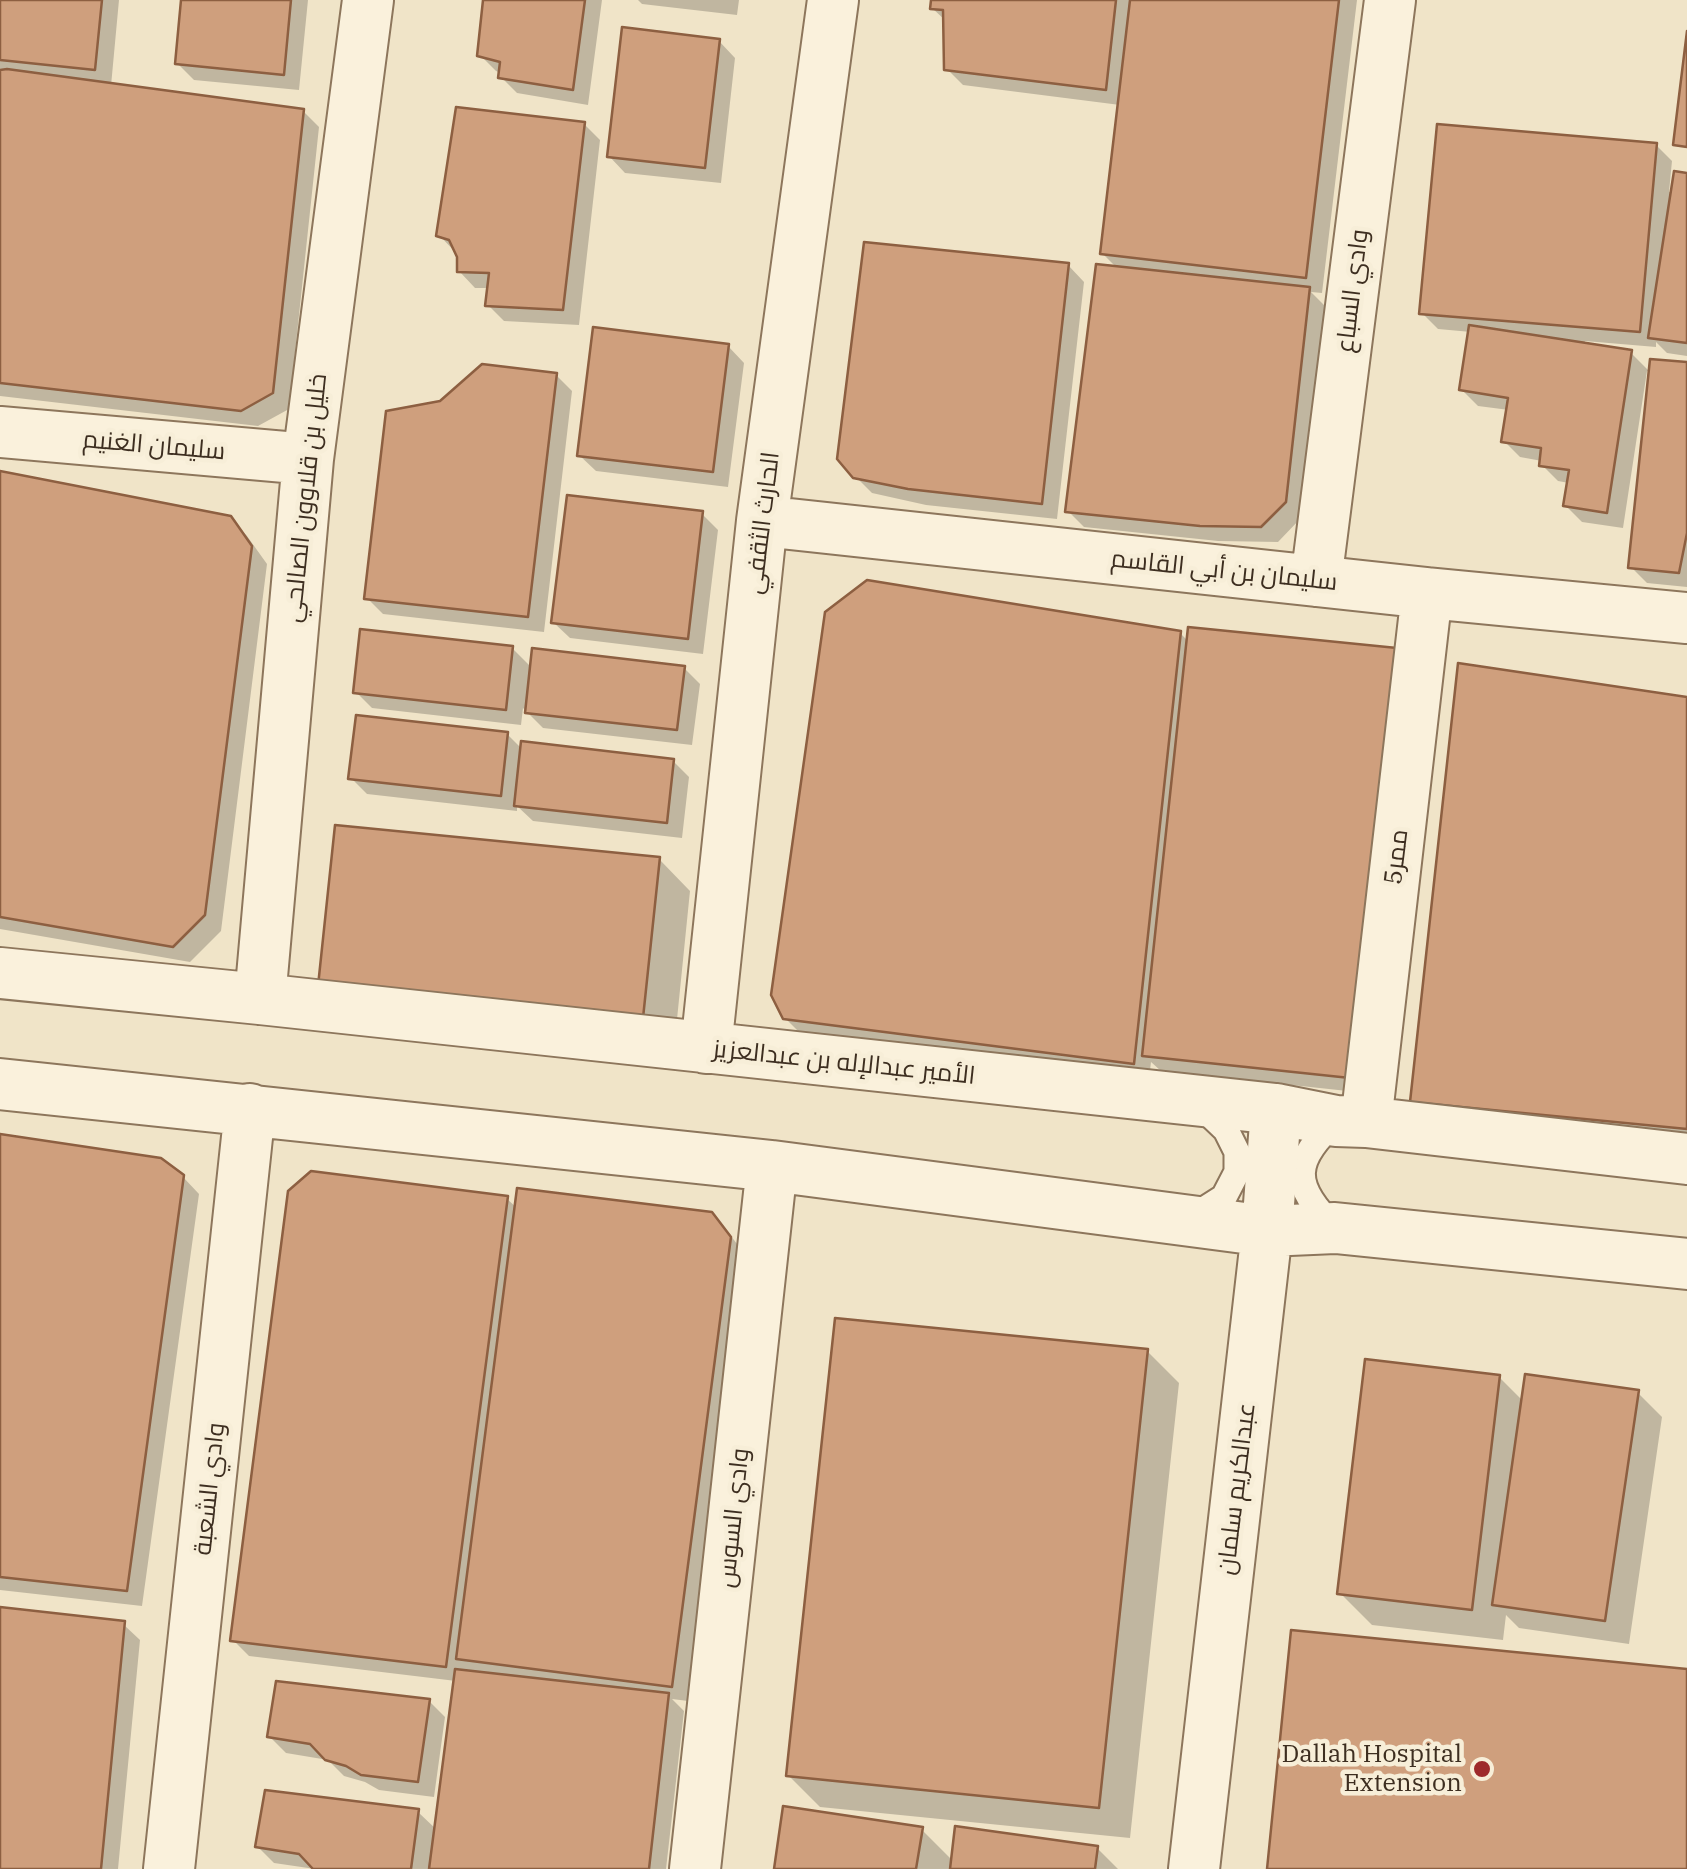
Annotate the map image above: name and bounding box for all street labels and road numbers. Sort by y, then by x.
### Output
street label: وادي السباع [1331,228,1375,354]
street label: خليل بن قلاوون الصالحي [278,372,334,624]
street label: سليمان الغنيم [81,425,227,467]
street label: الحارث الثقفي [739,450,787,596]
street label: سليمان بن أبي القاسم [1109,544,1339,598]
street label: ممر5 [1379,828,1415,886]
street label: الأمير عبدالإله بن عبدالعزيز [711,1034,977,1092]
street label: عبدالكريم سلمان [1212,1401,1262,1577]
street label: وادي الشعبة [188,1421,232,1557]
street label: وادي السوس [712,1447,756,1589]

